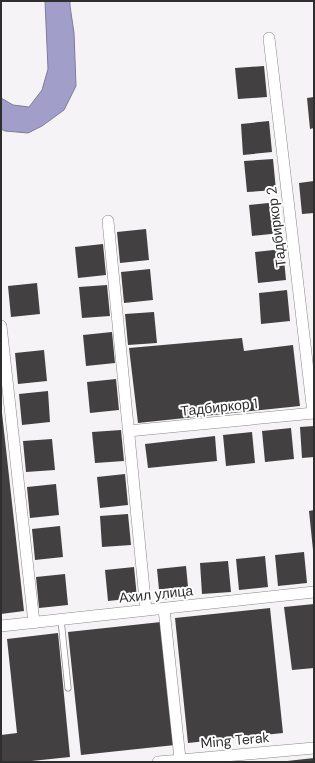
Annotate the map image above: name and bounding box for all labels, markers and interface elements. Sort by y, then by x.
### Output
street label: Тадбиркор 2 [262,186,290,268]
street label: Тадбиркор 1 [180,394,258,420]
street label: Ахил улица [118,581,194,607]
street label: Ming Terak [200,728,270,752]

